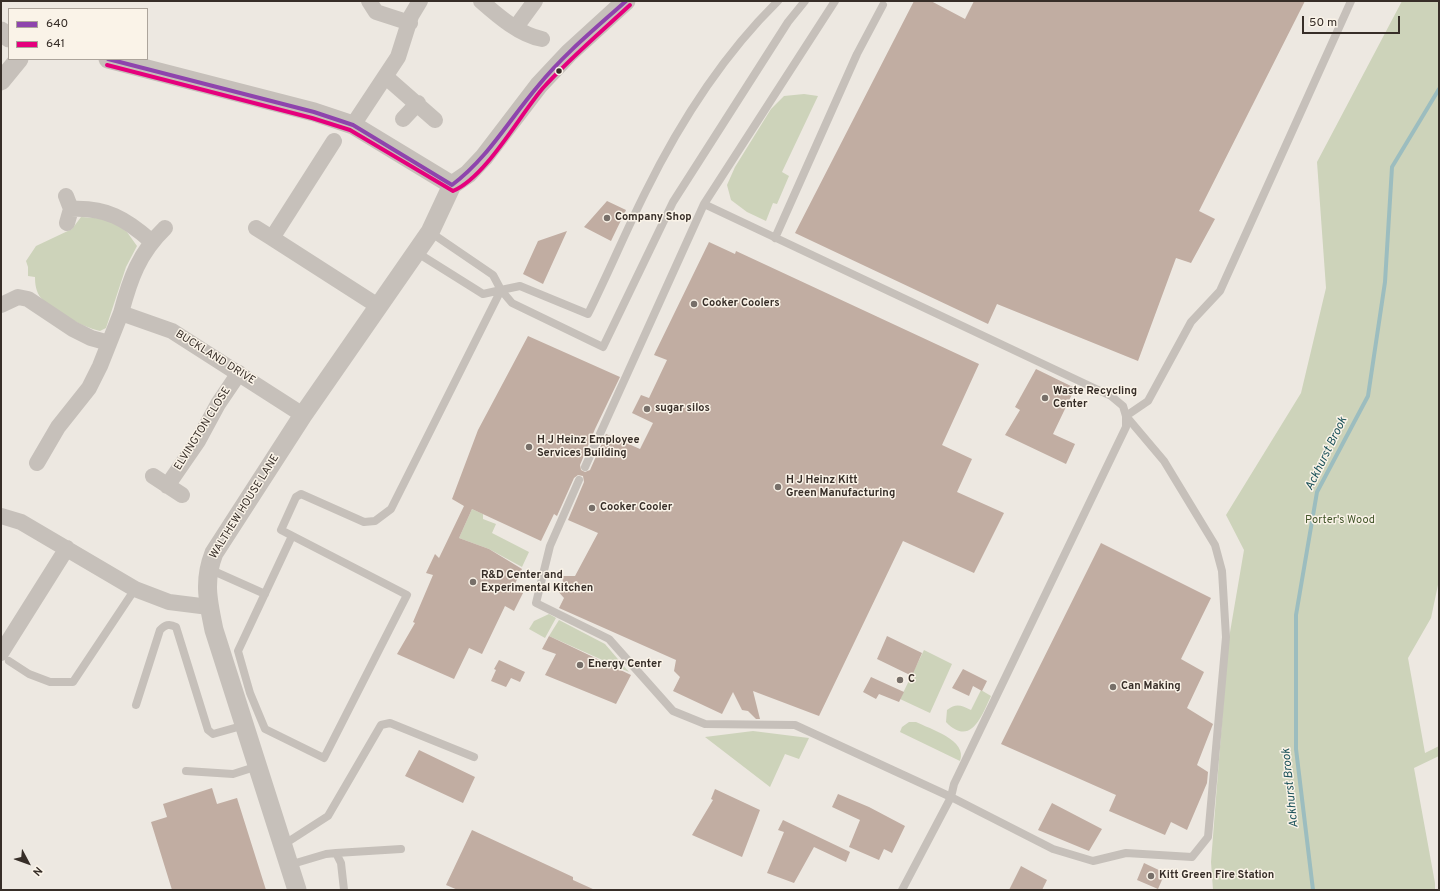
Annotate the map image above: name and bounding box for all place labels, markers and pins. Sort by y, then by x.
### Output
unlabelled marker [554,66,564,76]
place label: Company Shop [615,211,692,225]
marker: Company Shop [602,213,612,223]
place label: Cooker Coolers [702,297,780,311]
marker: Cooker Coolers [689,299,699,309]
place label: Waste Recycling Center [1053,385,1137,411]
marker: Waste Recycling Center [1040,393,1050,403]
place label: sugar silos [655,402,710,416]
marker: sugar silos [642,404,652,414]
place label: H J Heinz Employee Services Building [537,434,640,460]
marker: H J Heinz Employee Services Building [524,442,534,452]
place label: H J Heinz Kitt Green Manufacturing [786,474,895,500]
marker: H J Heinz Kitt Green Manufacturing [773,482,783,492]
place label: Cooker Cooler [600,501,672,515]
marker: Cooker Cooler [587,503,597,513]
place label: R&D Center and Experimental Kitchen [481,569,593,595]
marker: R&D Center and Experimental Kitchen [468,577,478,587]
place label: Energy Center [588,658,662,672]
marker: Energy Center [575,660,585,670]
place label: C [908,673,915,687]
marker: C [895,675,905,685]
place label: Can Making [1121,680,1181,694]
marker: Can Making [1108,682,1118,692]
place label: Kitt Green Fire Station [1159,869,1274,883]
marker: Kitt Green Fire Station [1146,871,1156,881]

